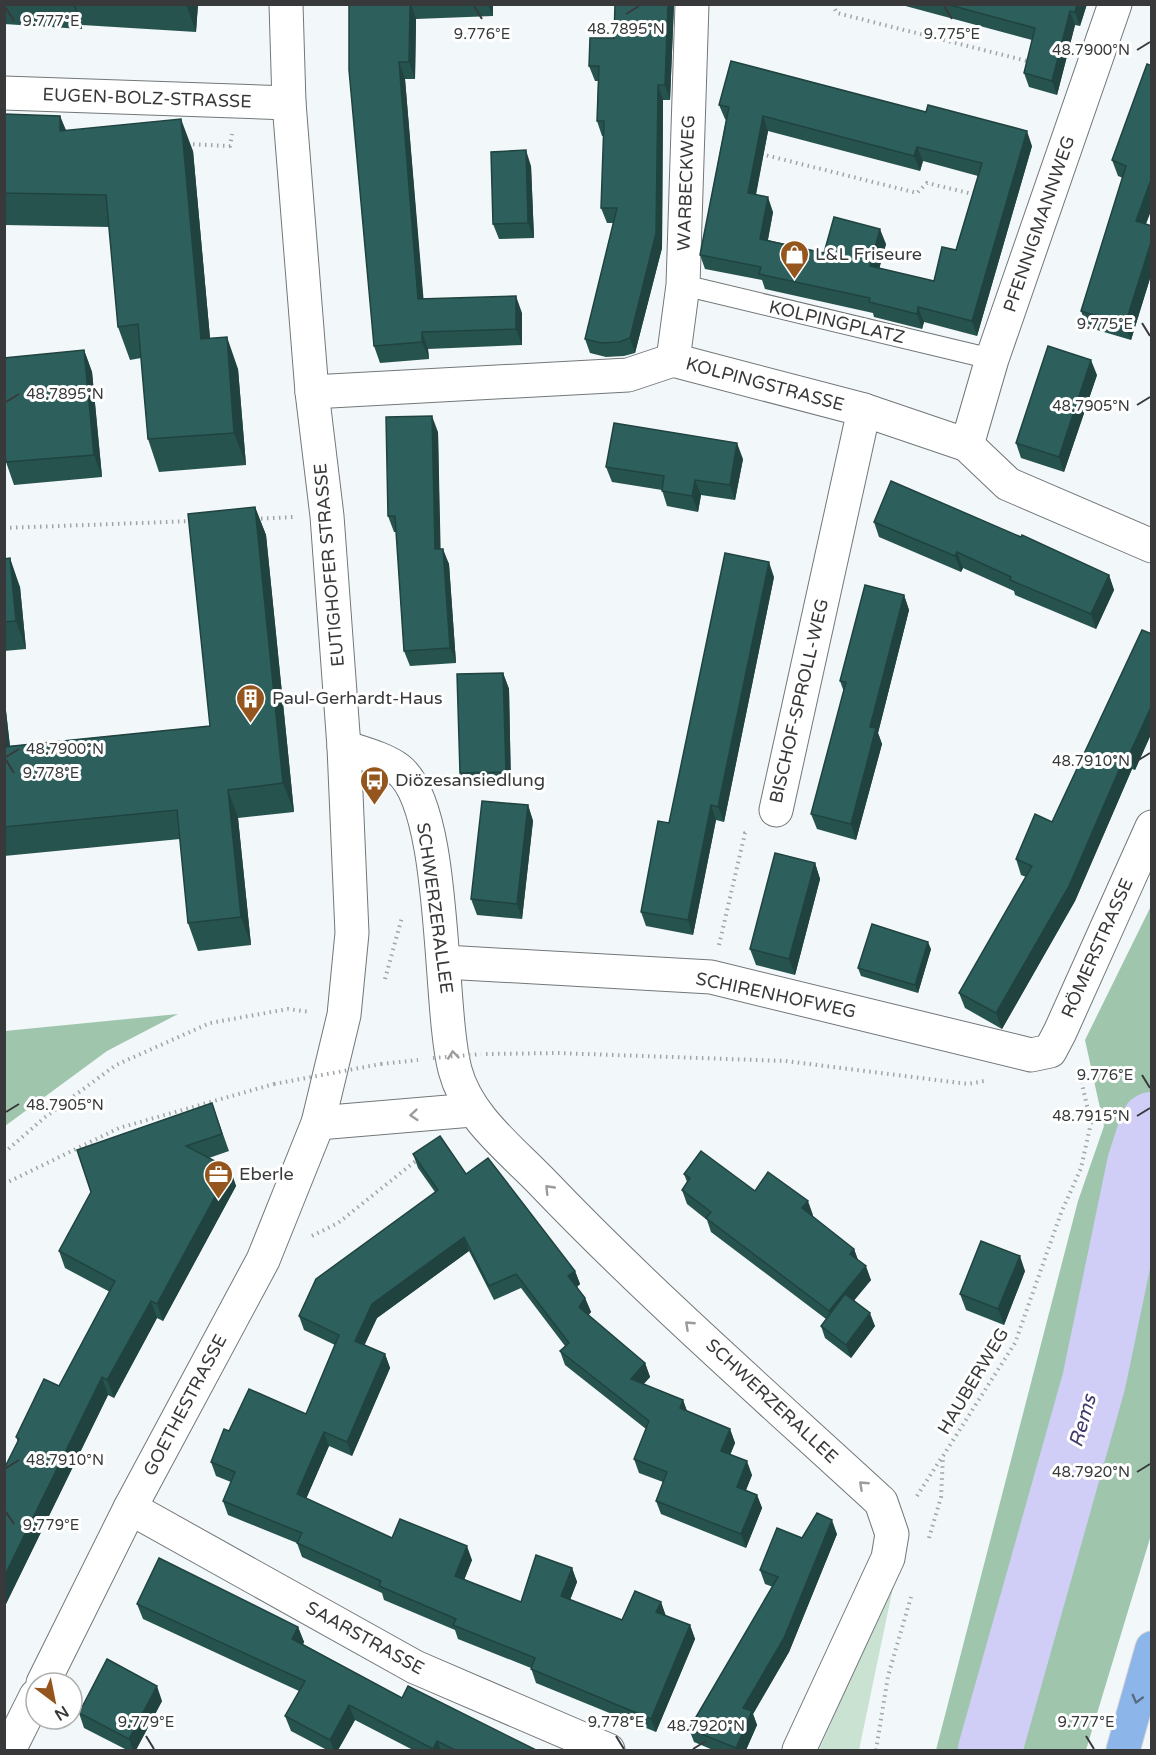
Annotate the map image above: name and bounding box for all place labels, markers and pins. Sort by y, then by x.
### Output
shop icon: L&L Friseure [778,238,810,280]
place label: L&L Friseure [815,243,922,265]
building icon: Paul-Gerhardt-Haus [235,682,267,724]
place label: Paul-Gerhardt-Haus [272,687,443,709]
bus stop icon: Diözesansiedlung [358,764,390,806]
place label: Diözesansiedlung [395,769,545,791]
office icon: Eberle [202,1158,234,1200]
place label: Eberle [239,1163,294,1185]

